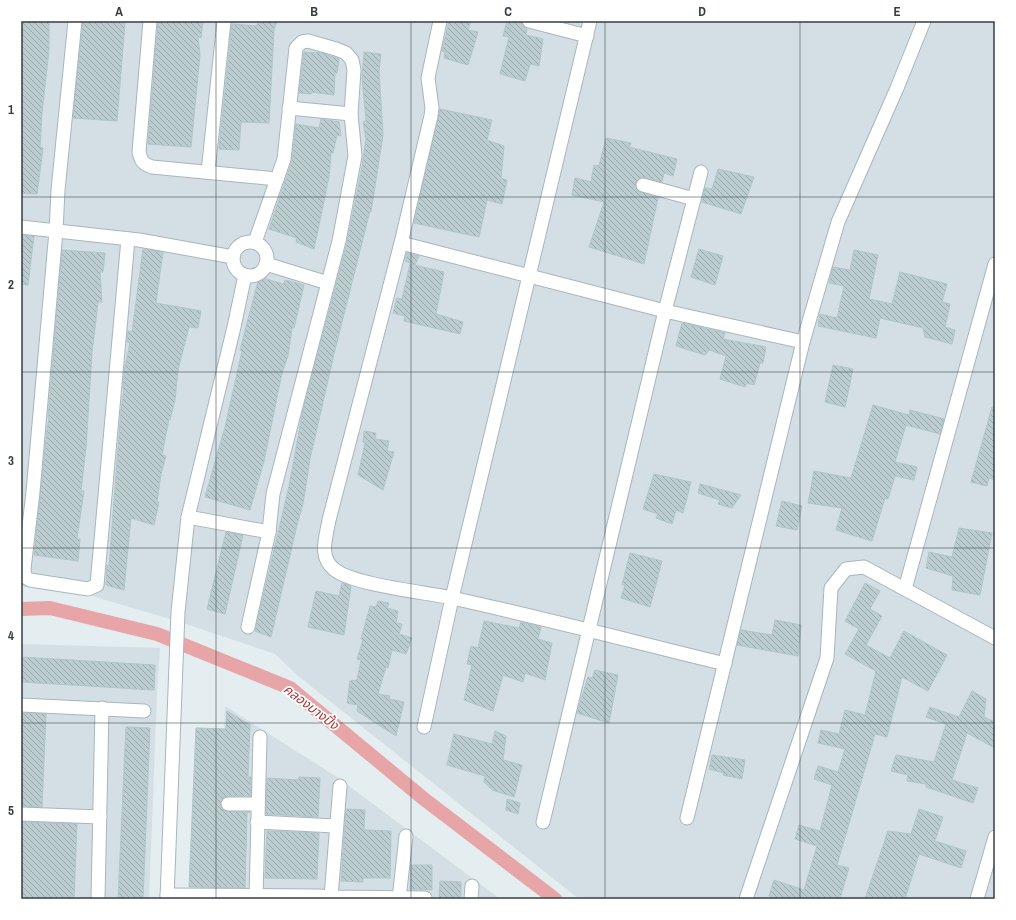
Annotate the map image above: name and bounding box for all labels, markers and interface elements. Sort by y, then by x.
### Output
text: A [115,3,123,20]
text: B [310,3,318,20]
text: C [504,3,512,20]
text: D [698,3,706,20]
text: E [893,3,901,20]
text: 1 [8,101,14,118]
text: 2 [8,276,14,293]
text: 3 [8,452,14,469]
text: 4 [8,627,14,644]
water label: คลองบางปิ้ง [280,681,343,734]
text: 5 [8,802,14,819]

